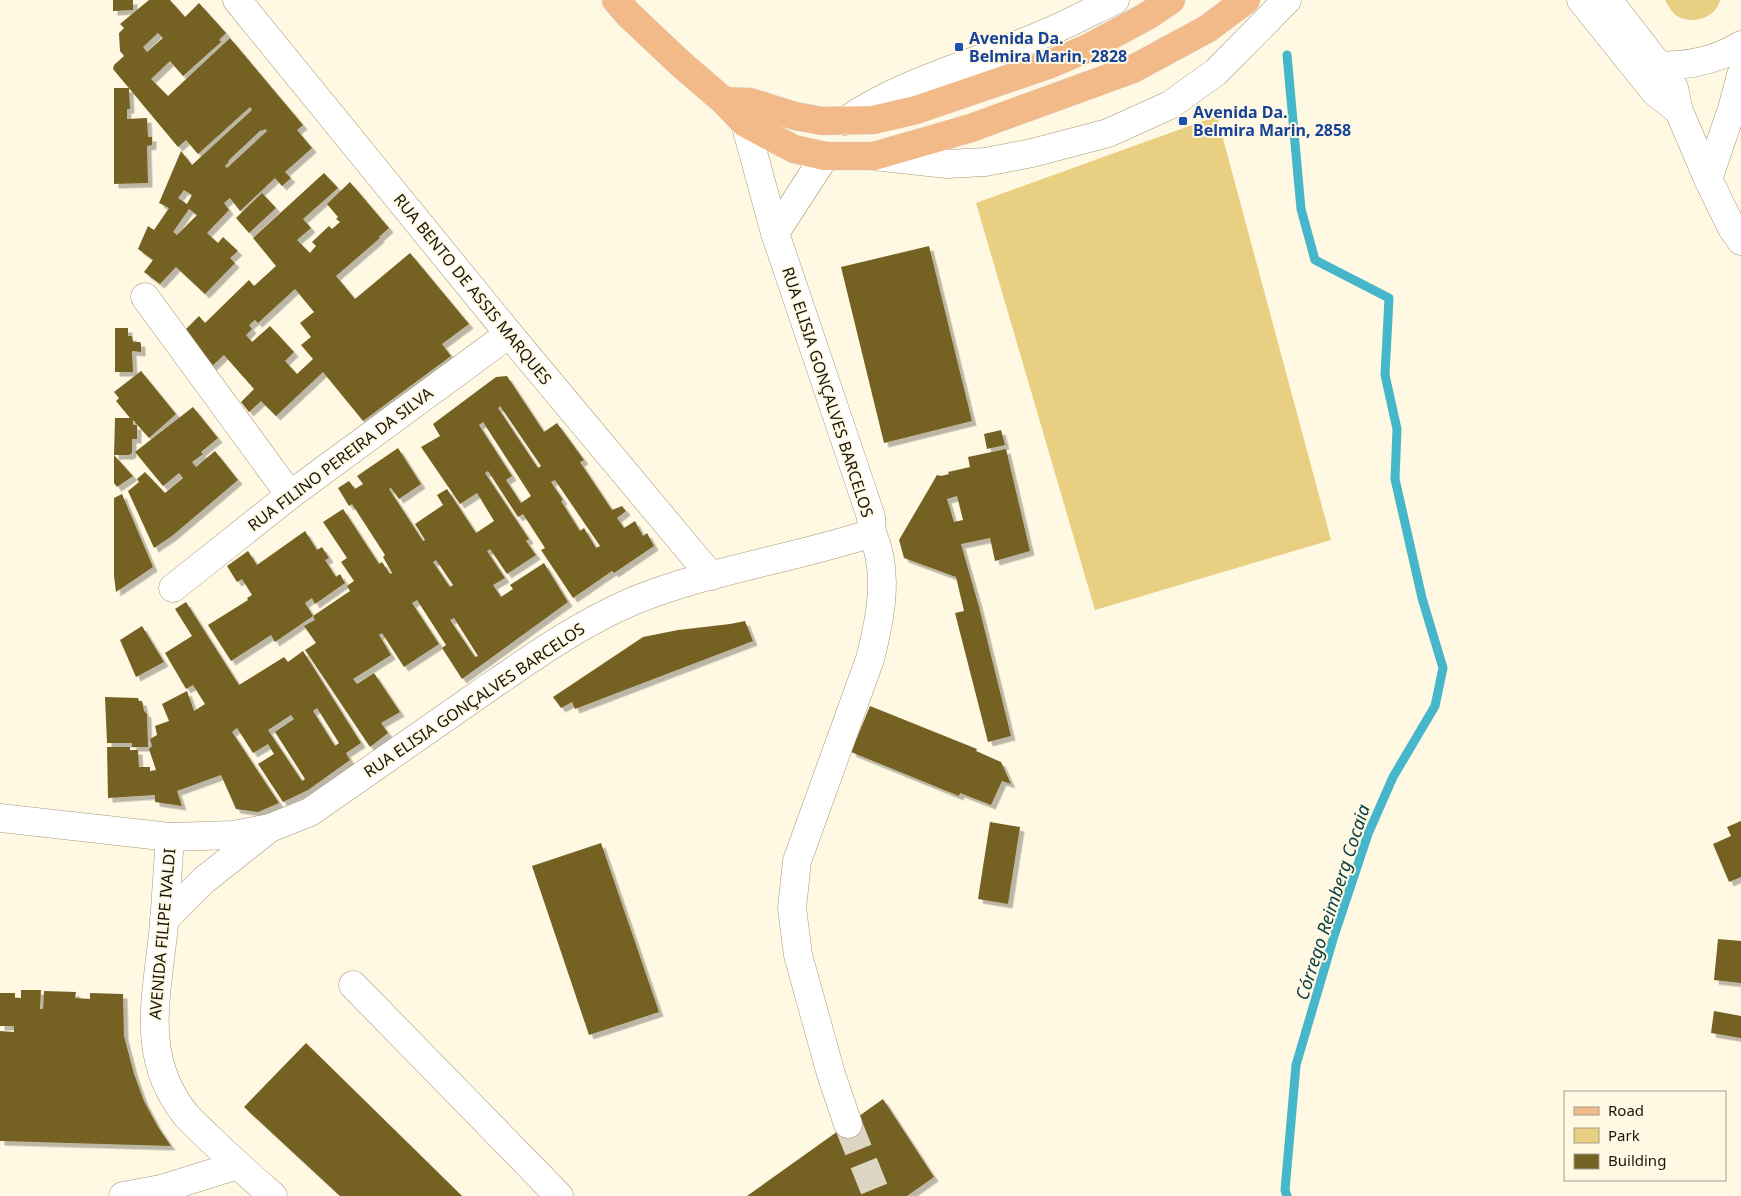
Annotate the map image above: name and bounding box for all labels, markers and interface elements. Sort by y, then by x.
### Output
place label: Avenida Da. Belmira Marin, 2828 [969,27,1127,67]
marker: Avenida Da. Belmira Marin, 2828 [953,41,965,53]
place label: Avenida Da. Belmira Marin, 2858 [1193,101,1351,141]
marker: Avenida Da. Belmira Marin, 2858 [1177,115,1189,127]
street label: RUA BENTO DE ASSIS MARQUES [389,189,557,389]
street label: RUA ELISIA GONÇALVES BARCELOS [777,264,879,520]
street label: RUA FILINO PEREIRA DA SILVA [243,382,438,536]
street label: RUA ELISIA GONÇALVES BARCELOS [359,617,589,782]
water label: Córrego Reimberg Cocaia [1289,801,1375,1003]
street label: AVENIDA FILIPE IVALDI [144,847,180,1021]
legend [1564,1091,1726,1181]
text: Road [1608,1100,1644,1120]
text: Park [1608,1125,1640,1145]
text: Building [1608,1150,1666,1170]

